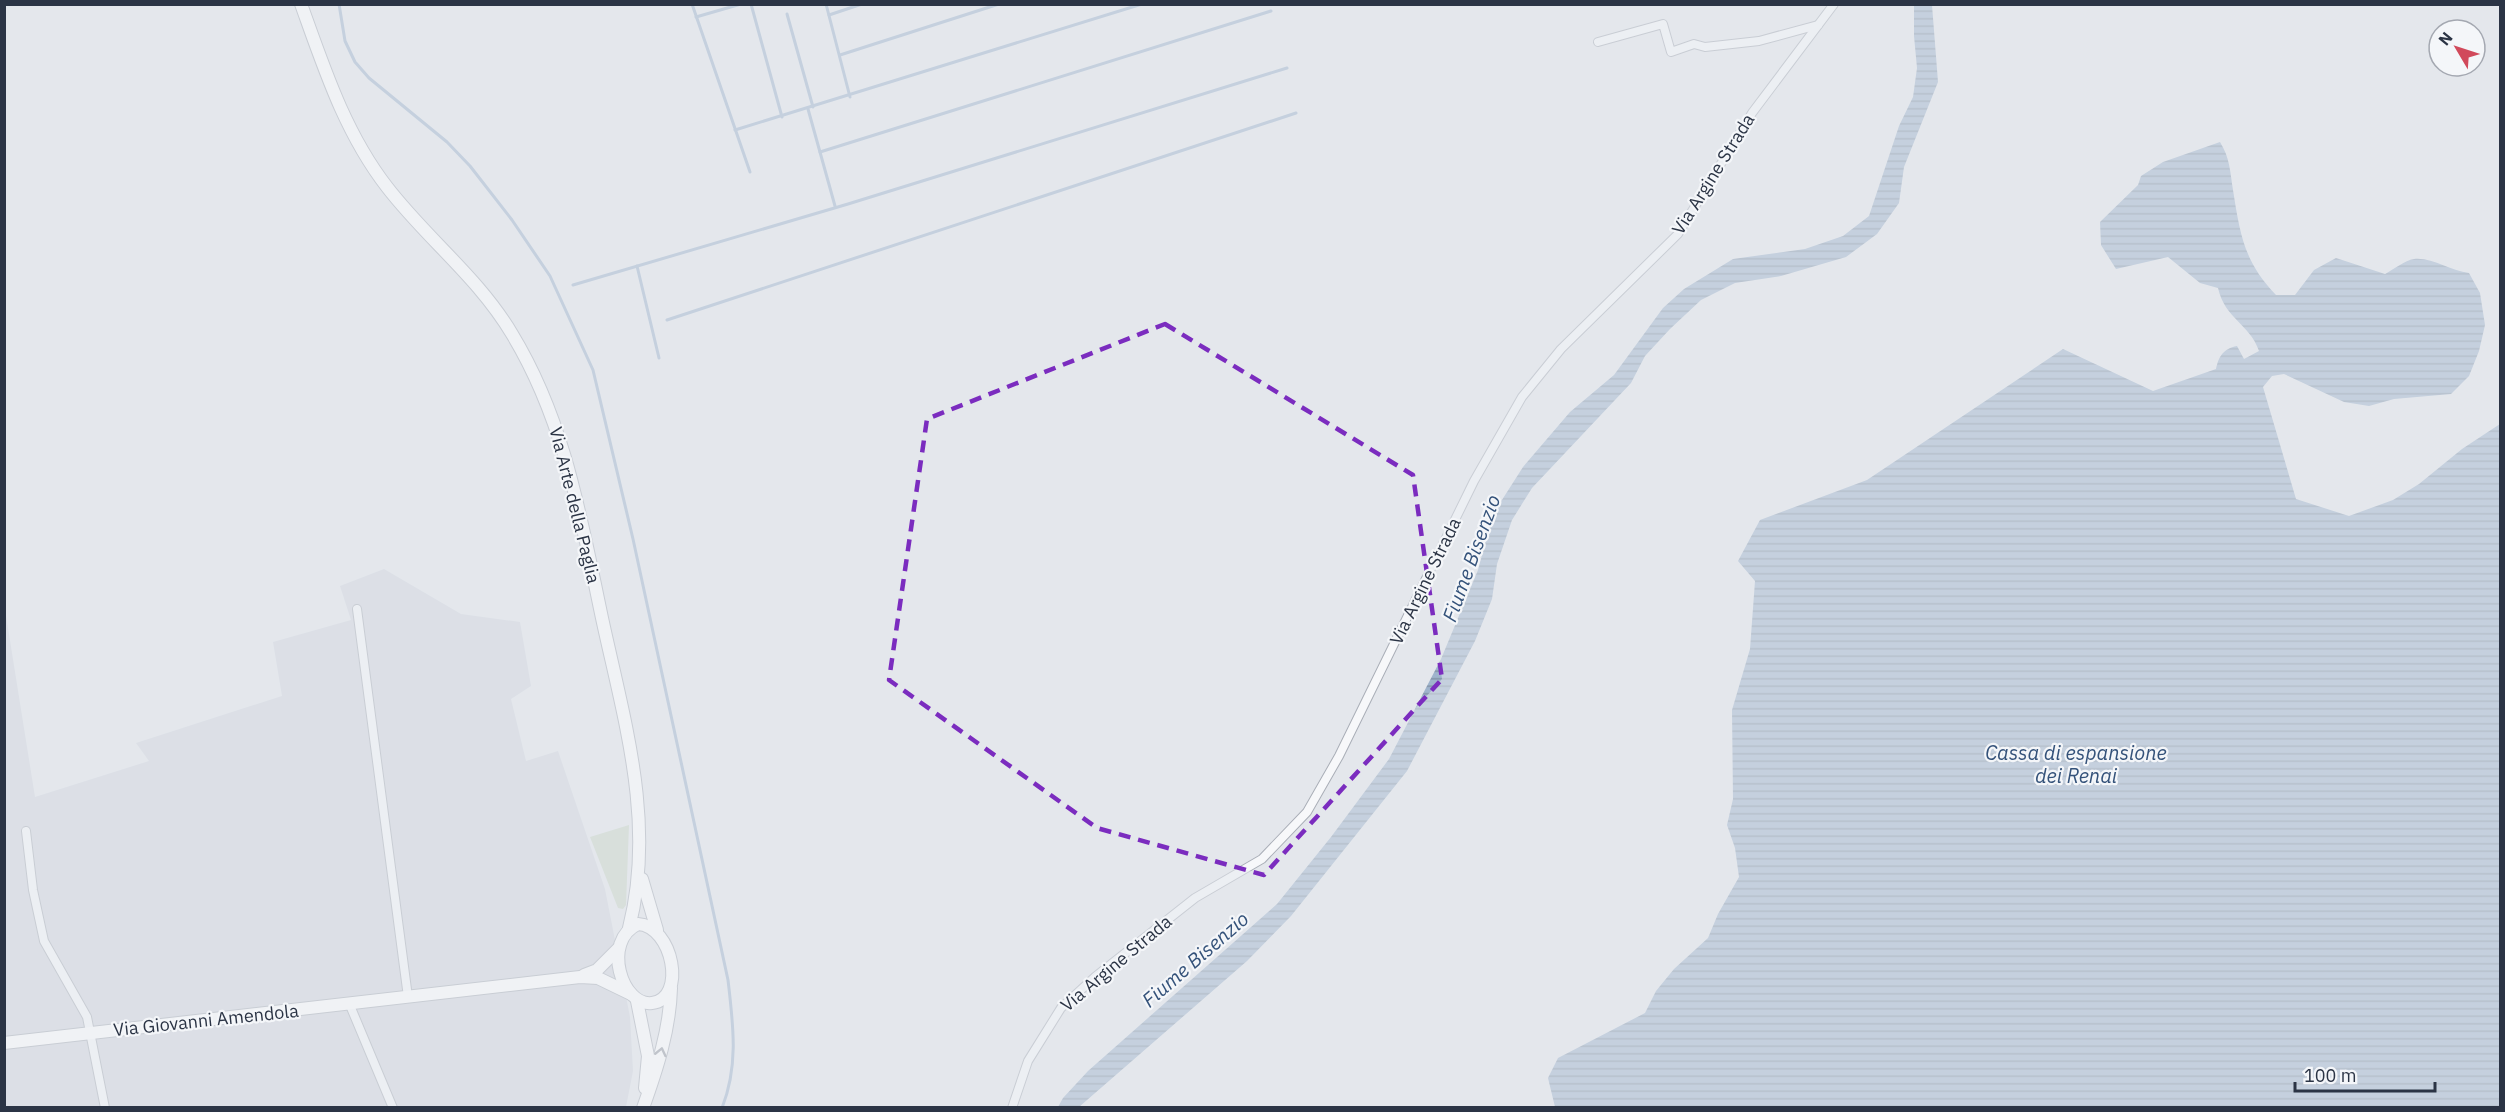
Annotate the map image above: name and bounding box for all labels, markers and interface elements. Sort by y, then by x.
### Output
north arrow [2427,18,2487,78]
text: N [2434,28,2457,49]
street label: Via Argine Strada [1667,109,1760,239]
street label: Via Arte della Paglia [544,424,606,586]
water label: Fiume Bisenzio [1436,491,1506,625]
street label: Via Argine Strada [1384,513,1466,648]
water label: Cassa di espansione dei Renai [1985,739,2167,789]
water label: Fiume Bisenzio [1136,905,1254,1013]
street label: Via Argine Strada [1056,909,1177,1016]
street label: Via Giovanni Amendola [112,999,300,1041]
one-way arrow [654,1047,667,1057]
scale bar [2295,1055,2434,1093]
text: 100 m [2304,1064,2356,1087]

